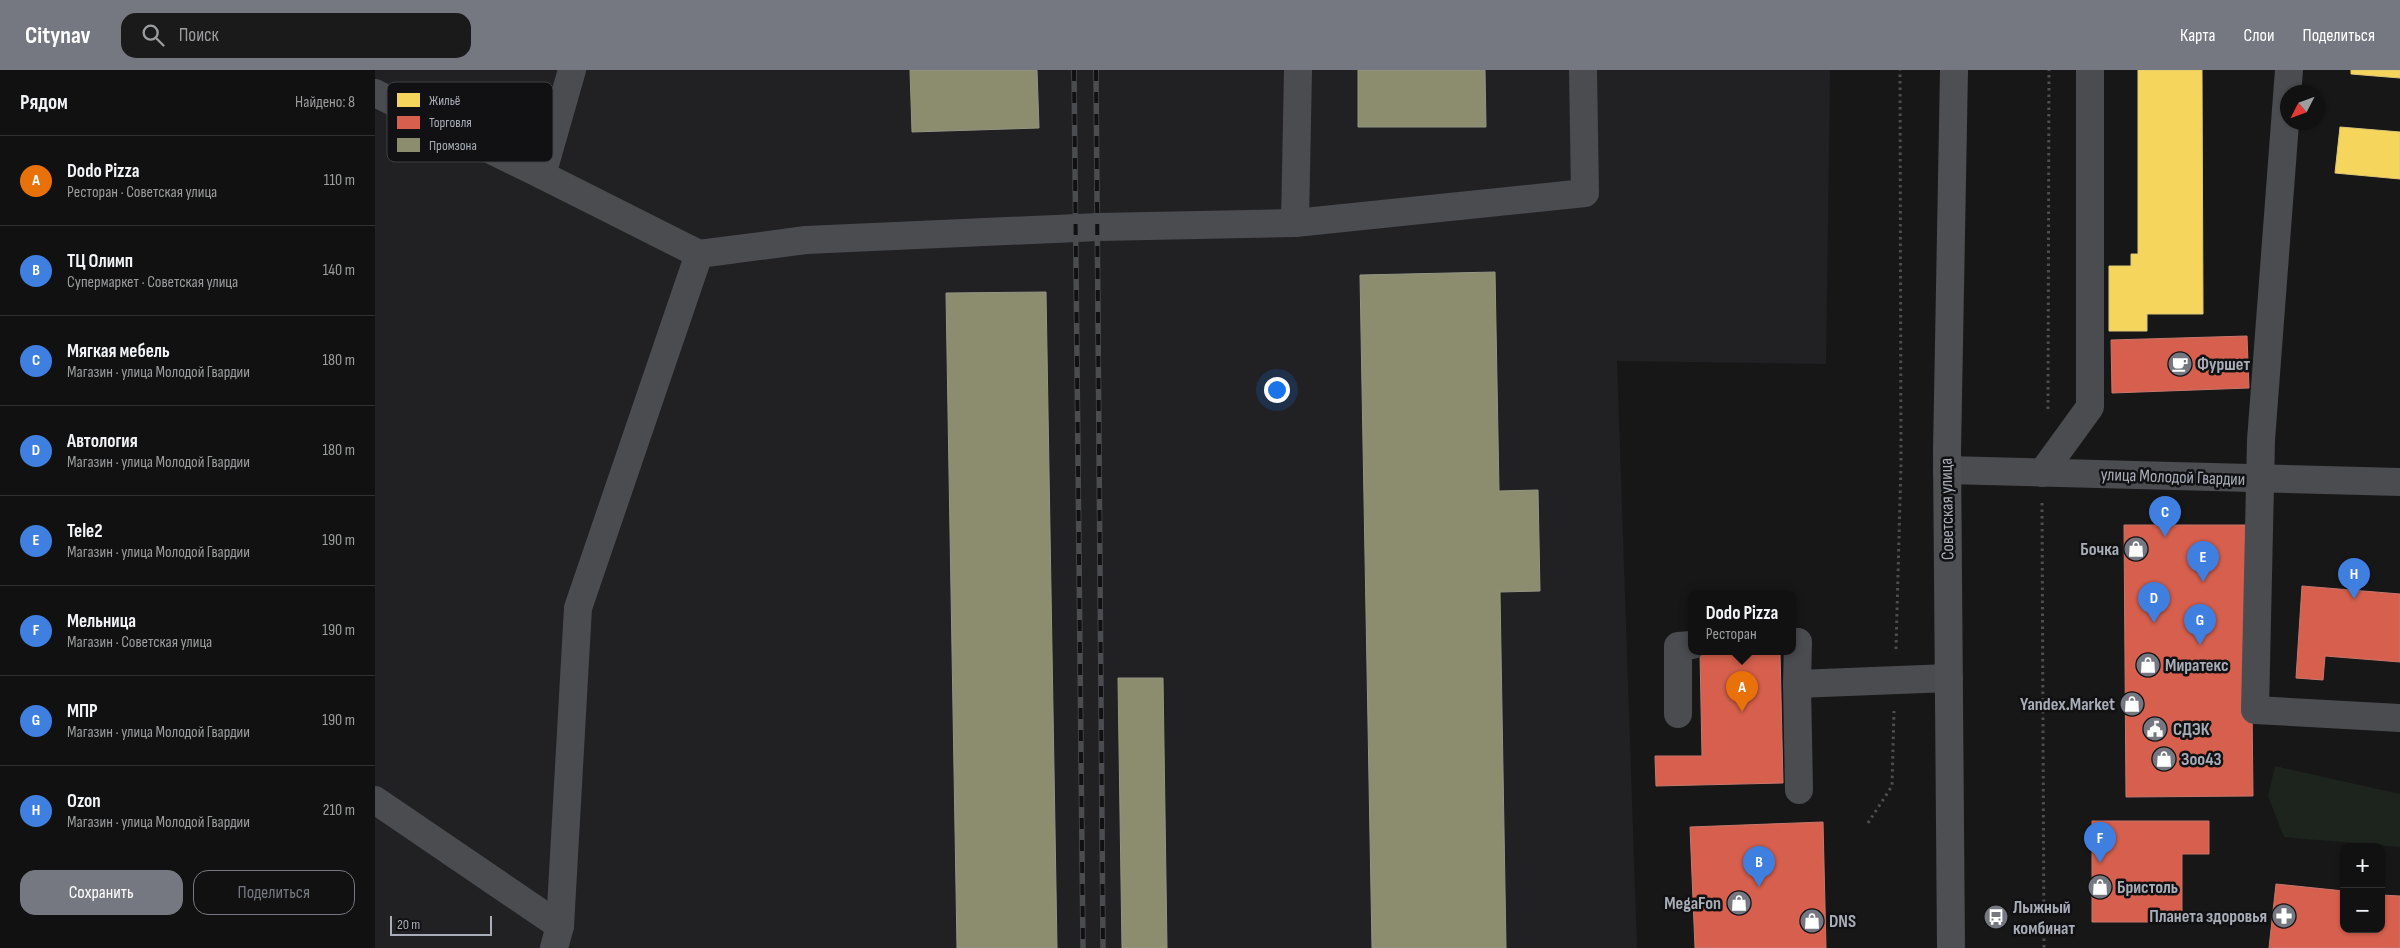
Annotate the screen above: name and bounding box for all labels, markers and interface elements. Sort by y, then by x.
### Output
search box [121,13,471,58]
text: Citynav [25,21,91,50]
icon: search [139,21,167,49]
text: Поиск [179,24,219,47]
text: Карта [2180,25,2216,46]
text: Слои [2244,25,2275,46]
text: Поделиться [2303,25,2375,46]
legend [387,82,553,162]
north arrow [2280,85,2325,130]
text: Рядом [20,90,68,115]
text: Жильё [429,92,460,109]
text: Найдено: 8 [295,93,355,112]
text: Торговля [429,114,472,131]
text: Промзона [429,137,477,154]
text: Dodo Pizza [67,160,140,183]
text: A [32,171,40,190]
text: 110 m [324,171,355,190]
text: Ресторан · Советская улица [67,183,217,202]
text: ТЦ Олимп [67,250,133,273]
text: B [32,261,40,280]
text: 140 m [323,261,355,280]
text: Супермаркет · Советская улица [67,273,238,292]
text: Мягкая мебель [67,340,170,363]
text: C [32,351,40,370]
text: 180 m [322,351,355,370]
cafe icon: Фуршет [2167,351,2193,377]
place label: Фуршет [2197,354,2250,375]
text: Магазин · улица Молодой Гвардии [67,363,250,382]
your location [1264,377,1290,403]
text: Автология [67,430,138,453]
text: D [32,441,40,460]
text: 180 m [322,441,355,460]
text: Магазин · улица Молодой Гвардии [67,453,250,472]
street label: Советская улица [1936,458,1958,560]
street label: улица Молодой Гвардии [2100,464,2246,490]
pin: C [2149,496,2181,537]
text: Tele2 [67,520,103,543]
text: E [33,531,39,550]
text: 190 m [322,531,355,550]
shop icon: Бочка [2123,536,2149,562]
place label: Бочка [2080,539,2119,560]
pin: E [2187,541,2219,582]
text: Магазин · улица Молодой Гвардии [67,543,250,562]
pin: H [2338,558,2370,599]
pin: D [2138,582,2170,623]
popup [1688,590,1796,655]
text: Dodo Pizza [1706,602,1778,625]
pin: G [2184,604,2216,645]
text: Мельница [67,610,136,633]
text: F [33,621,39,640]
text: 190 m [322,621,355,640]
text: Ресторан [1706,625,1757,644]
text: Магазин · Советская улица [67,633,212,652]
shop icon: Миратекс [2135,652,2161,678]
place label: Миратекс [2165,655,2229,676]
pin: A [1726,671,1758,712]
shop icon: Yandex.Market [2119,691,2145,717]
place label: Yandex.Market [2020,694,2115,715]
text: МПР [67,700,98,723]
text: G [32,711,40,730]
text: 190 m [322,711,355,730]
public building icon: СДЭК [2142,716,2168,742]
place label: СДЭК [2173,719,2210,740]
text: Магазин · улица Молодой Гвардии [67,723,250,742]
shop icon: Зоо43 [2151,746,2177,772]
place label: Зоо43 [2181,749,2222,770]
text: Ozon [67,790,101,813]
text: H [32,801,40,820]
text: 210 m [323,801,355,820]
text: Магазин · улица Молодой Гвардии [67,813,250,832]
pin: F [2084,822,2116,863]
map controls [2340,843,2385,933]
button: + [2340,843,2385,888]
pin: B [1743,846,1775,887]
button: Сохранить [20,870,183,915]
button: Поделиться [193,870,355,915]
shop icon: Бристоль [2087,874,2113,900]
place label: Бристоль [2117,877,2178,898]
button: − [2340,888,2385,933]
shop icon: MegaFon [1726,890,1752,916]
place label: MegaFon [1664,893,1721,914]
place label: Лыжный комбинат [2013,897,2075,939]
pharmacy icon: Планета здоровья [2271,903,2297,929]
bus stop icon: Лыжный комбинат [1983,904,2009,930]
place label: Планета здоровья [2149,906,2267,927]
shop icon: DNS [1799,908,1825,934]
place label: DNS [1829,911,1856,932]
scale bar [390,913,493,936]
text: 20 m [397,916,420,933]

